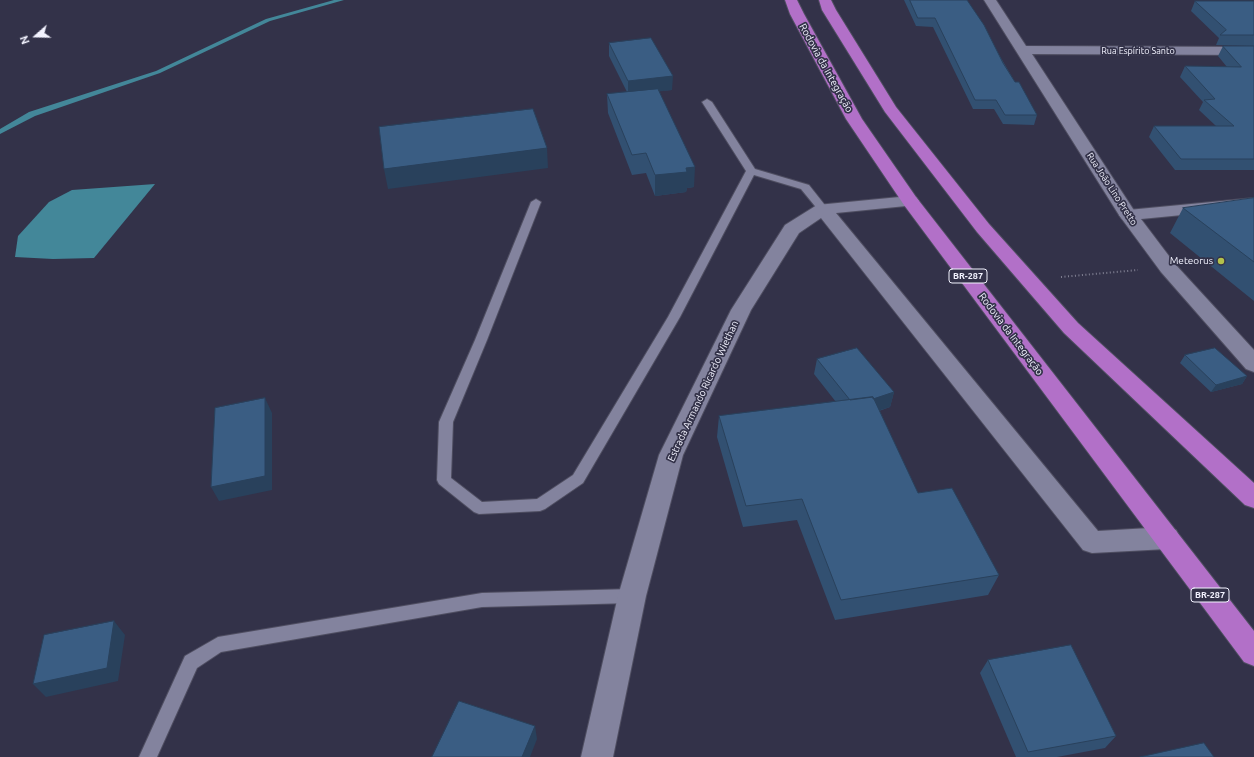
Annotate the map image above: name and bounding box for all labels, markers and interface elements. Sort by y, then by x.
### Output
north arrow [16,16,56,56]
street label: Rodovia da Integração [797,21,855,115]
text: N [18,34,32,46]
street label: Rua Espírito Santo [1101,46,1175,56]
street label: Rua João Lino Pretto [1084,151,1140,227]
place label: Meteorus [1170,255,1213,267]
marker: Meteorus [1216,256,1226,266]
road number: BR-287 [949,269,987,283]
street label: Rodovia da Integração [976,291,1046,377]
street label: Estrada Armando Ricardo Wiethan [665,319,741,463]
road number: BR-287 [1191,588,1229,602]

